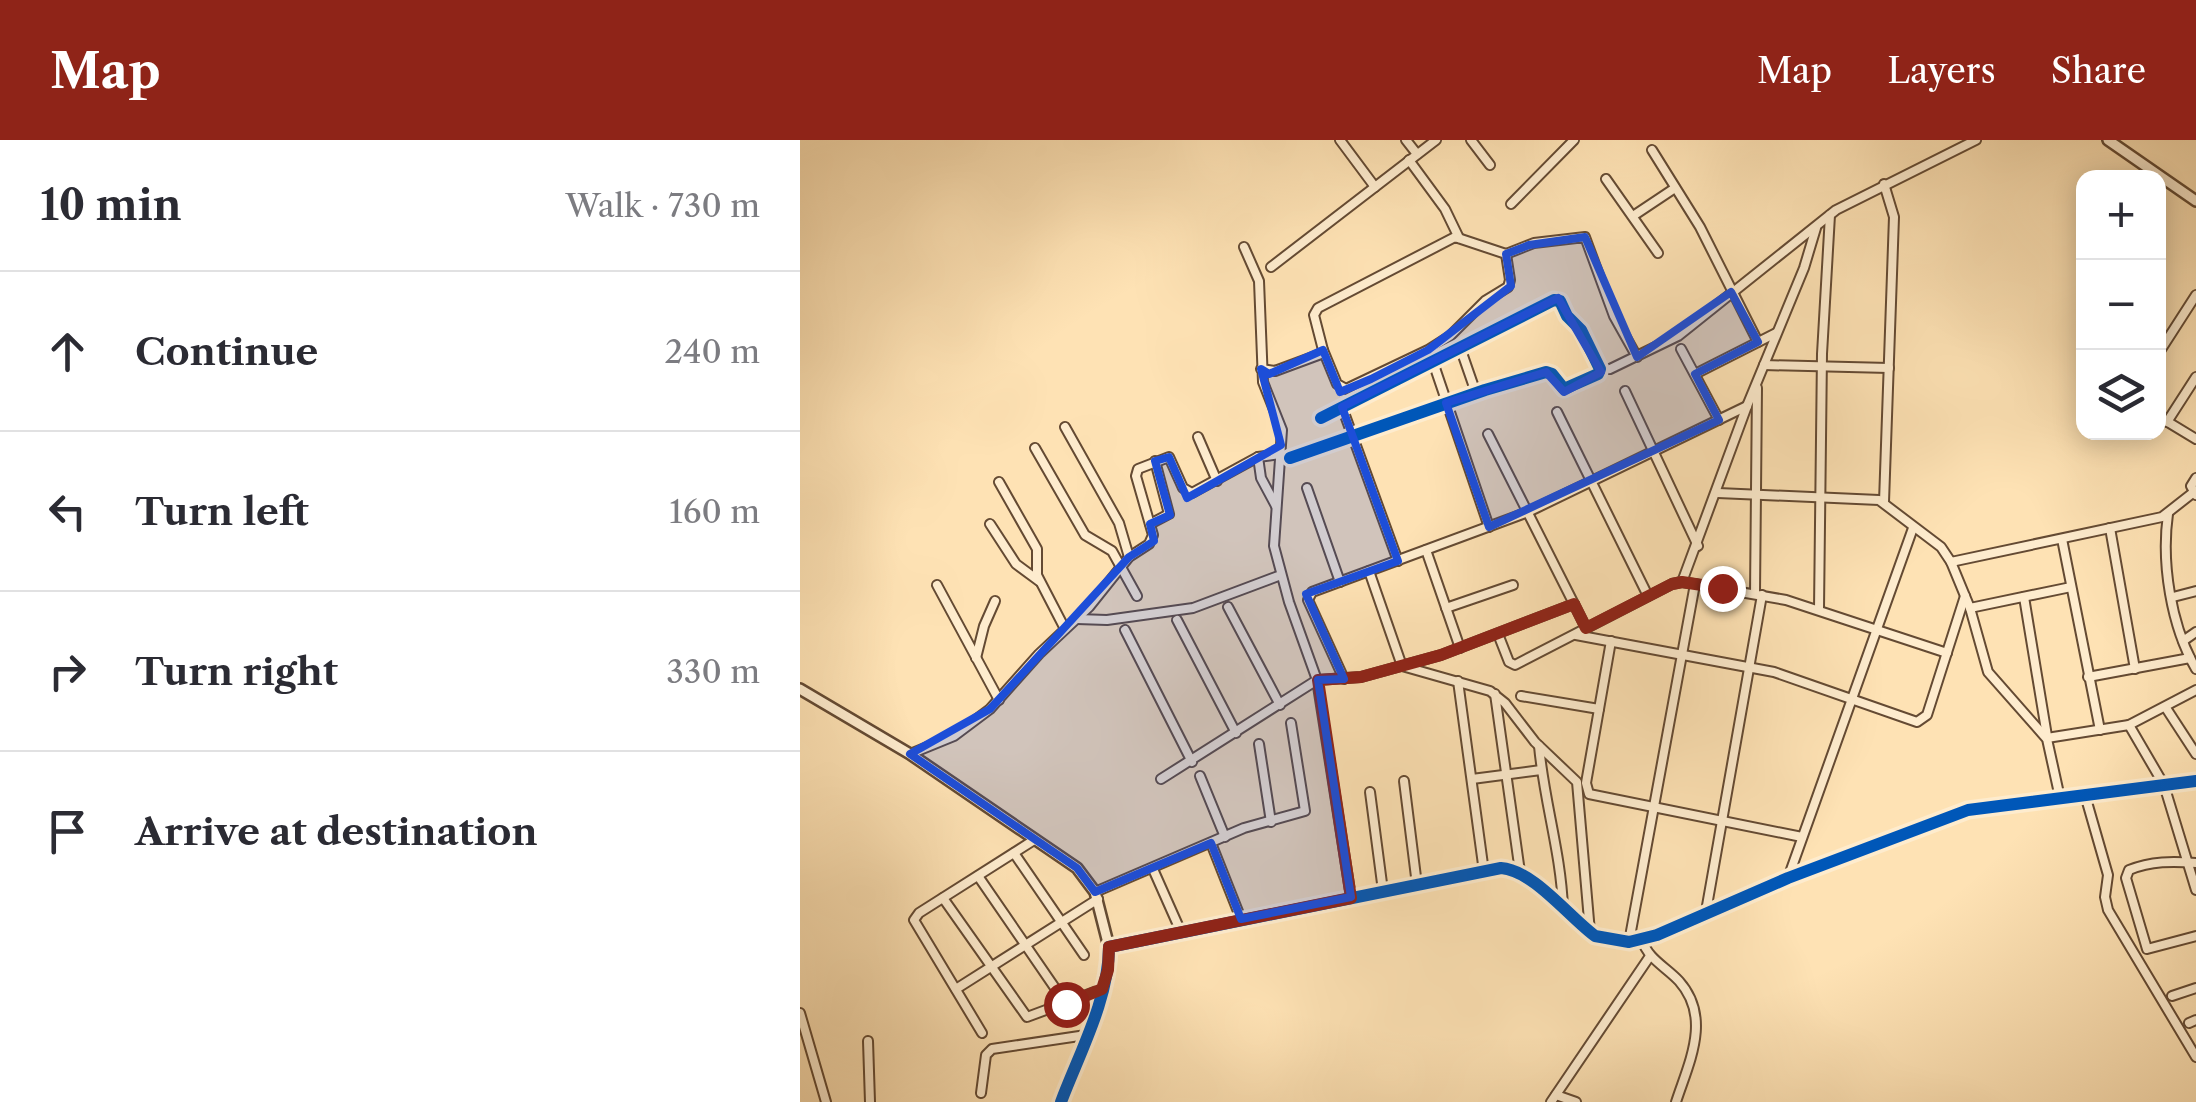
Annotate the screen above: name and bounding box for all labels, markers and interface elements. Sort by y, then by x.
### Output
text: Map [50,41,161,100]
text: Map [1757,49,1832,92]
text: Layers [1887,49,1996,92]
text: Share [2051,49,2146,92]
map controls [2076,170,2166,440]
button: + [2076,170,2166,260]
text: 10 min [40,179,181,231]
text: Walk · 730 m [566,186,760,225]
button: − [2076,260,2166,350]
icon: ahead [40,324,95,379]
text: Continue [135,328,318,375]
text: 240 m [664,332,760,371]
button: layers [2076,350,2166,440]
icon: left [40,484,95,539]
text: Turn left [135,488,309,535]
text: 160 m [669,492,760,531]
route end [1700,566,1746,612]
icon: right [40,644,95,699]
text: Turn right [135,648,338,695]
text: 330 m [666,652,760,691]
icon: arrive [40,804,95,859]
text: Arrive at destination [135,808,538,855]
route start [1044,982,1090,1028]

